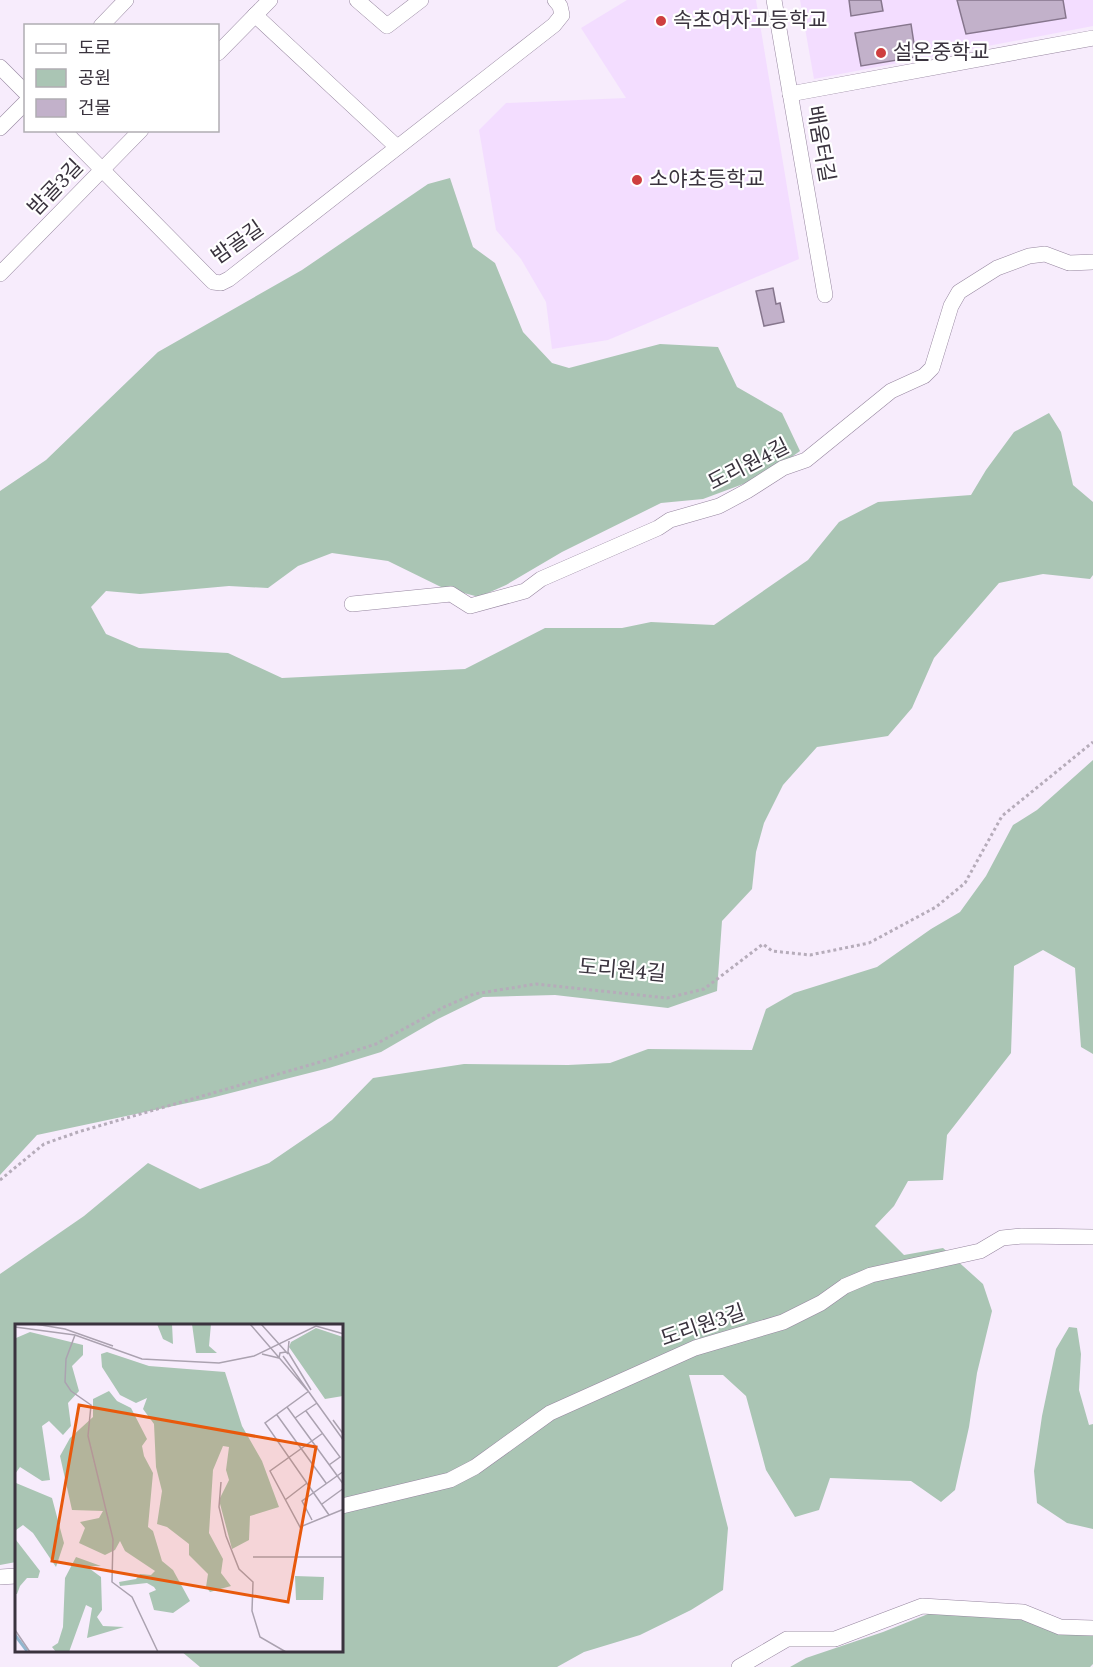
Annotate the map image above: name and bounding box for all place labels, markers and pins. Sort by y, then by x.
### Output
place label: 속초여자고등학교 [673,5,828,37]
marker: 속초여자고등학교 [654,14,668,28]
place label: 설온중학교 [893,37,990,69]
marker: 설온중학교 [874,46,888,60]
place label: 소야초등학교 [649,164,765,196]
marker: 소야초등학교 [630,173,644,187]

